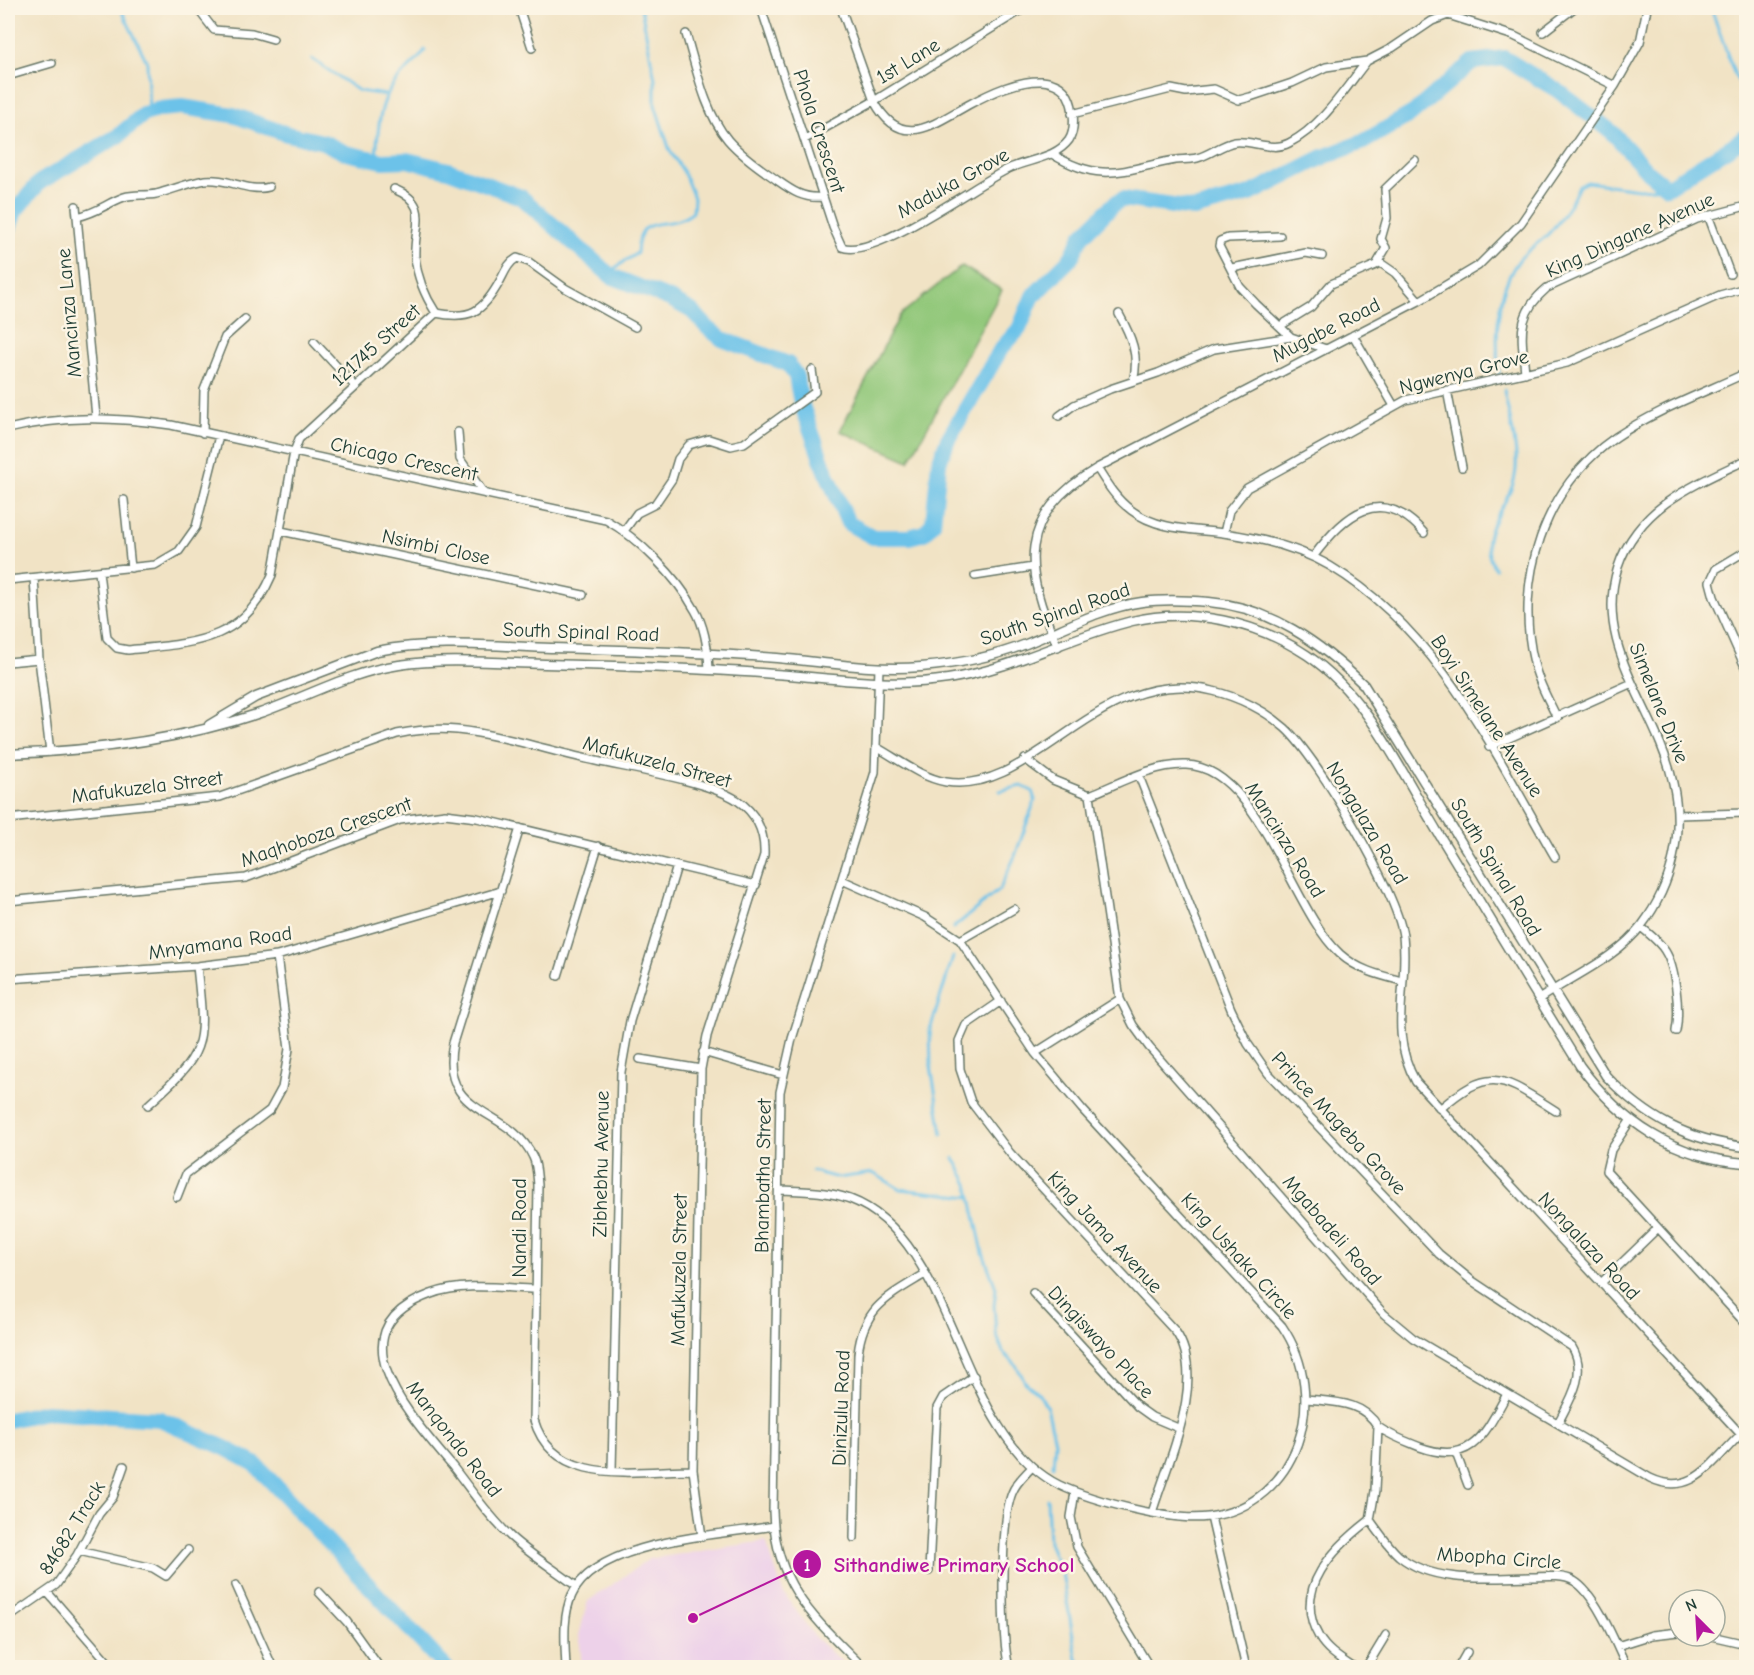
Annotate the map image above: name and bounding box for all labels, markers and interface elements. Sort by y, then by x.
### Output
street label: 1st Lane [872,33,944,89]
street label: Phola Crescent [788,66,850,197]
street label: Maduka Grove [893,143,1013,223]
street label: King Dingane Avenue [1542,188,1718,282]
street label: Mancinza Lane [52,247,86,379]
street label: Mugabe Road [1268,293,1384,367]
street label: 121745 Street [327,298,426,391]
street label: Ngwenya Grove [1397,345,1531,399]
street label: Chicago Crescent [328,432,481,486]
street label: Nsimbi Close [380,524,492,570]
street label: South Spinal Road [977,578,1133,650]
street label: South Spinal Road [502,618,660,646]
street label: Boyi Simelane Avenue [1426,631,1548,801]
street label: Simelane Drive [1624,640,1694,766]
street label: Mafukuzela Street [580,731,735,793]
street label: Nongalaza Road [1321,758,1413,888]
street label: Mafukuzela Street [70,766,225,808]
street label: Mancinza Road [1240,778,1330,902]
street label: Maqhoboza Crescent [238,792,416,872]
street label: South Spinal Road [1446,794,1546,940]
street label: Mnyamana Road [147,922,293,964]
street label: Prince Mageba Grove [1267,1047,1411,1199]
street label: Zibhebhu Avenue [588,1090,614,1238]
street label: Bhambatha Street [750,1097,776,1253]
street label: King Jama Avenue [1043,1166,1167,1298]
street label: Mgabadeli Road [1278,1170,1386,1290]
street label: Nandi Road [508,1178,531,1278]
street label: Nongalaza Road [1533,1187,1645,1305]
street label: King Ushaka Circle [1176,1188,1302,1324]
street label: Mafukuzela Street [666,1192,692,1346]
street label: Dingiswayo Place [1043,1281,1159,1403]
street label: Dinizulu Road [827,1350,855,1466]
street label: Manqondo Road [401,1376,507,1502]
street label: 84682 Track [34,1477,110,1579]
street label: Mbopha Circle [1436,1542,1562,1574]
callout: Sithandiwe Primary School [792,1545,1086,1584]
text: Sithandiwe Primary School [834,1553,1074,1577]
text: 1 [803,1555,811,1576]
north arrow [1667,1588,1727,1648]
text: N [1683,1595,1700,1616]

